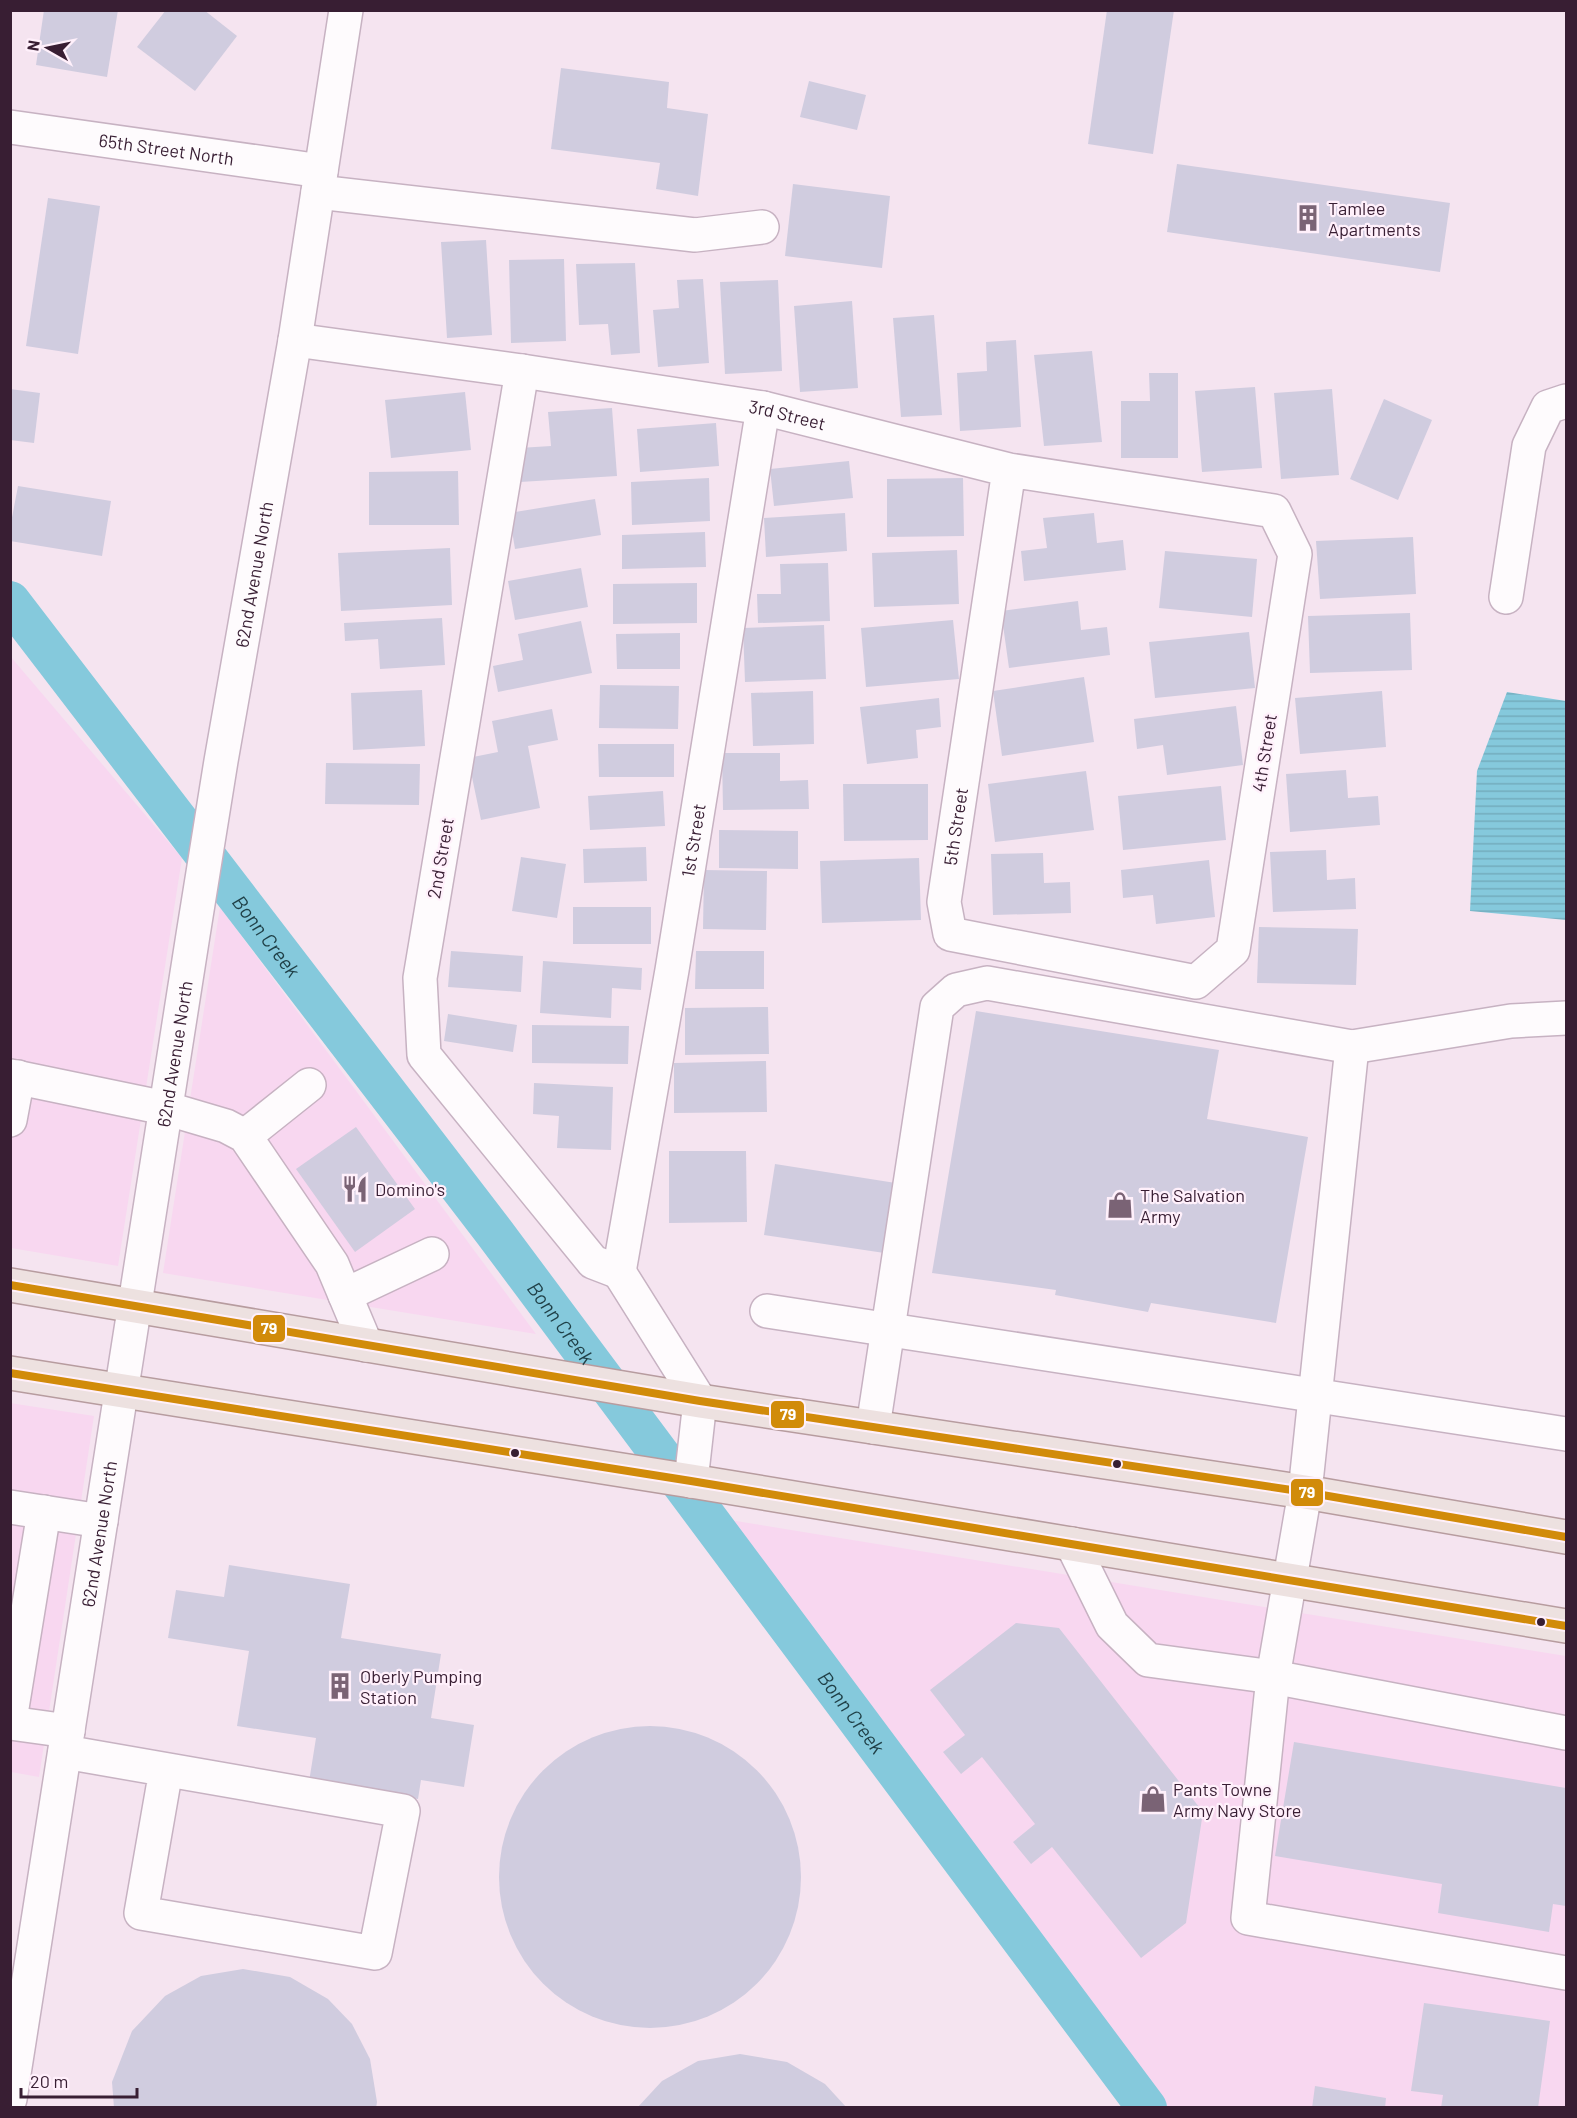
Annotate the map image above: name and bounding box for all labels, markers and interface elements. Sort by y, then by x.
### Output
north arrow [18,18,78,78]
text: N [22,39,43,52]
street label: 65th Street North [97,129,235,170]
place label: Tamlee Apartments [1328,197,1421,240]
building icon: Tamlee Apartments [1293,203,1323,233]
street label: 3rd Street [747,395,828,434]
street label: 62nd Avenue North [230,500,277,649]
street label: 4th Street [1247,712,1281,794]
street label: 5th Street [939,786,972,867]
street label: 1st Street [676,802,710,879]
street label: 2nd Street [422,816,458,900]
water label: Bonn Creek [228,890,306,982]
street label: 62nd Avenue North [152,979,197,1129]
restaurant icon: Domino's [340,1174,370,1204]
place label: Domino's [375,1178,445,1200]
place label: The Salvation Army [1140,1184,1245,1227]
shop icon: The Salvation Army [1105,1190,1135,1220]
water label: Bonn Creek [523,1276,600,1369]
line badge: 79 [252,1314,286,1343]
text: 79 [261,1318,277,1337]
line badge: 79 [770,1400,805,1429]
text: 79 [780,1404,796,1423]
unlabelled marker [509,1447,521,1459]
unlabelled marker [1111,1458,1123,1470]
street label: 62nd Avenue North [76,1459,121,1609]
line badge: 79 [1290,1478,1324,1507]
text: 79 [1299,1482,1315,1501]
unlabelled marker [1535,1616,1547,1628]
place label: Oberly Pumping Station [360,1665,482,1708]
water label: Bonn Creek [813,1666,891,1758]
building icon: Oberly Pumping Station [325,1671,355,1701]
place label: Pants Towne Army Navy Store [1173,1778,1301,1821]
shop icon: Pants Towne Army Navy Store [1138,1784,1168,1814]
scale bar [21,2061,136,2099]
text: 20 m [30,2070,68,2092]

